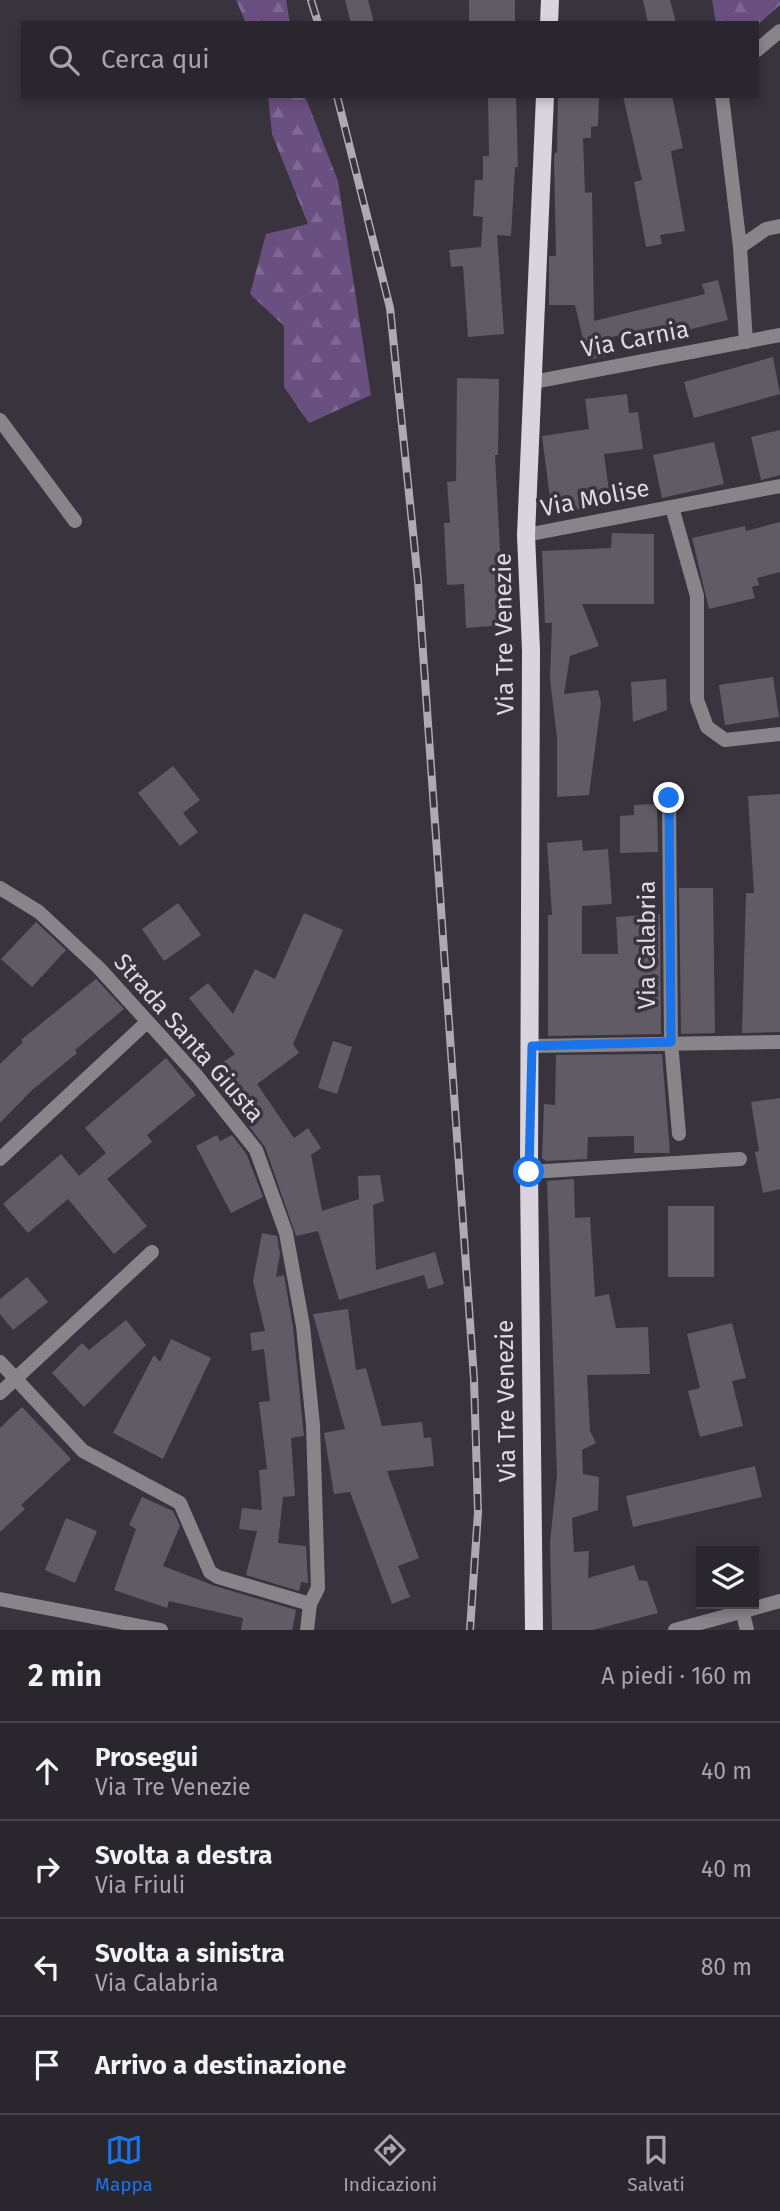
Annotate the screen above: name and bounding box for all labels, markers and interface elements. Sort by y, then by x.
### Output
search box [21,21,759,98]
icon: search [45,41,83,79]
text: Cerca qui [101,44,210,75]
street label: Via Carnia [579,315,691,363]
street label: Via Molise [538,474,652,522]
street label: Via Tre Venezie [489,553,519,715]
route end [653,782,684,813]
street label: Via Calabria [633,881,661,1009]
street label: Strada Santa Giusta [108,948,270,1128]
route start [513,1156,544,1187]
street label: Via Tre Venezie [491,1320,521,1482]
map controls [696,1546,759,1609]
button: layers [696,1546,759,1609]
text: 2 min [28,1658,102,1694]
text: A piedi · 160 m [601,1662,752,1690]
text: Prosegui [95,1742,198,1773]
icon: ahead [28,1752,66,1790]
text: 40 m [701,1757,752,1785]
text: Via Tre Venezie [95,1773,251,1801]
text: Svolta a destra [95,1840,273,1871]
icon: right [28,1850,66,1888]
text: 40 m [701,1855,752,1883]
text: Via Friuli [95,1871,185,1899]
text: Svolta a sinistra [95,1938,285,1969]
icon: left [28,1948,66,1986]
text: 80 m [701,1953,752,1981]
text: Via Calabria [95,1969,219,1997]
icon: arrive [28,2046,66,2084]
text: Arrivo a destinazione [95,2050,346,2081]
tab: Mappa [95,2131,153,2196]
tab: Indicazioni [343,2131,437,2196]
tab: Salvati [627,2131,685,2196]

